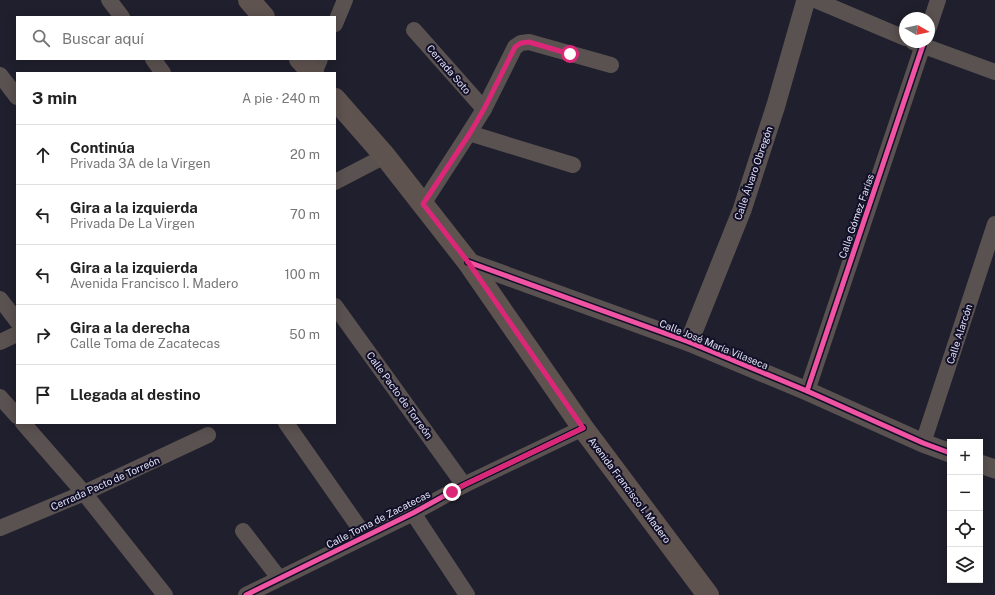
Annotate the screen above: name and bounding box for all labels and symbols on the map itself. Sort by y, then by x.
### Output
north arrow [899,12,935,48]
street label: Cerrada Soto [424,42,474,96]
route start [561,45,579,63]
street label: Calle Álvaro Obregón [731,124,775,221]
street label: Calle Gómez Farías [836,172,876,260]
street label: Calle Alarcón [944,302,974,365]
street label: Calle José María Vilaseca [658,317,770,371]
street label: Calle Pacto de Torreón [364,349,436,441]
street label: Avenida Francisco I. Madero [586,435,674,546]
street label: Cerrada Pacto de Torreón [49,453,162,512]
route end [443,483,461,501]
street label: Calle Toma de Zacatecas [324,487,432,551]

